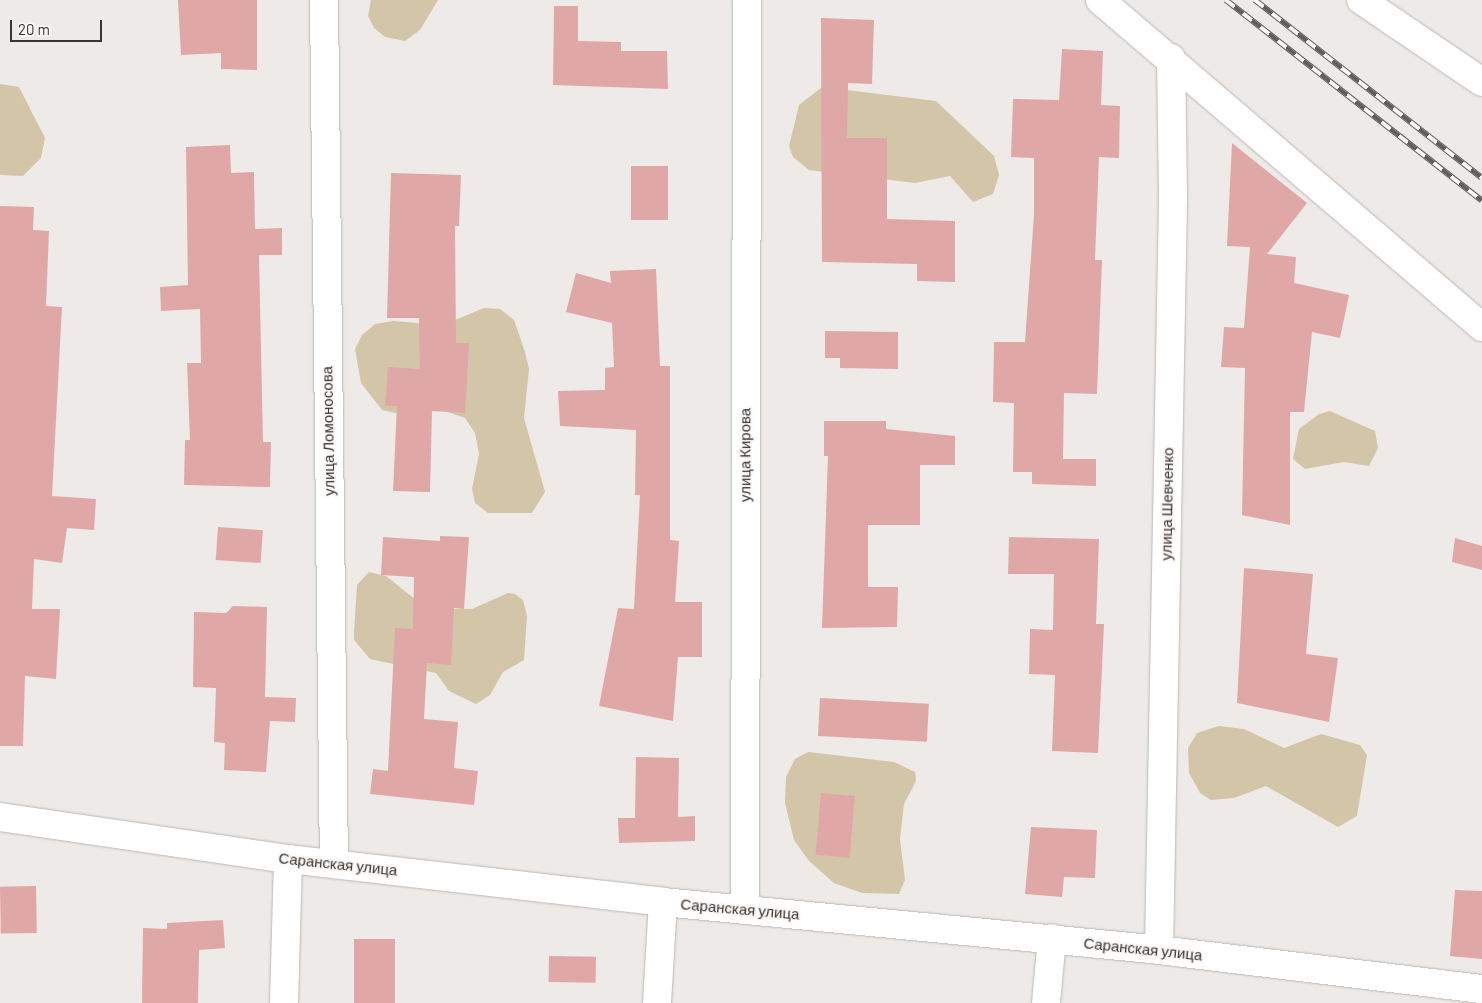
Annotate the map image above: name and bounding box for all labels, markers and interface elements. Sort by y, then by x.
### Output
scale bar [12,10,105,42]
text: 20 m [18,20,50,38]
street label: улица Ломоносова [318,366,338,496]
street label: улица Кирова [736,408,754,502]
street label: улица Шевченко [1157,447,1177,561]
street label: Саранская улица [278,849,398,879]
street label: Саранская улица [680,895,800,923]
street label: Саранская улица [1083,934,1203,964]

